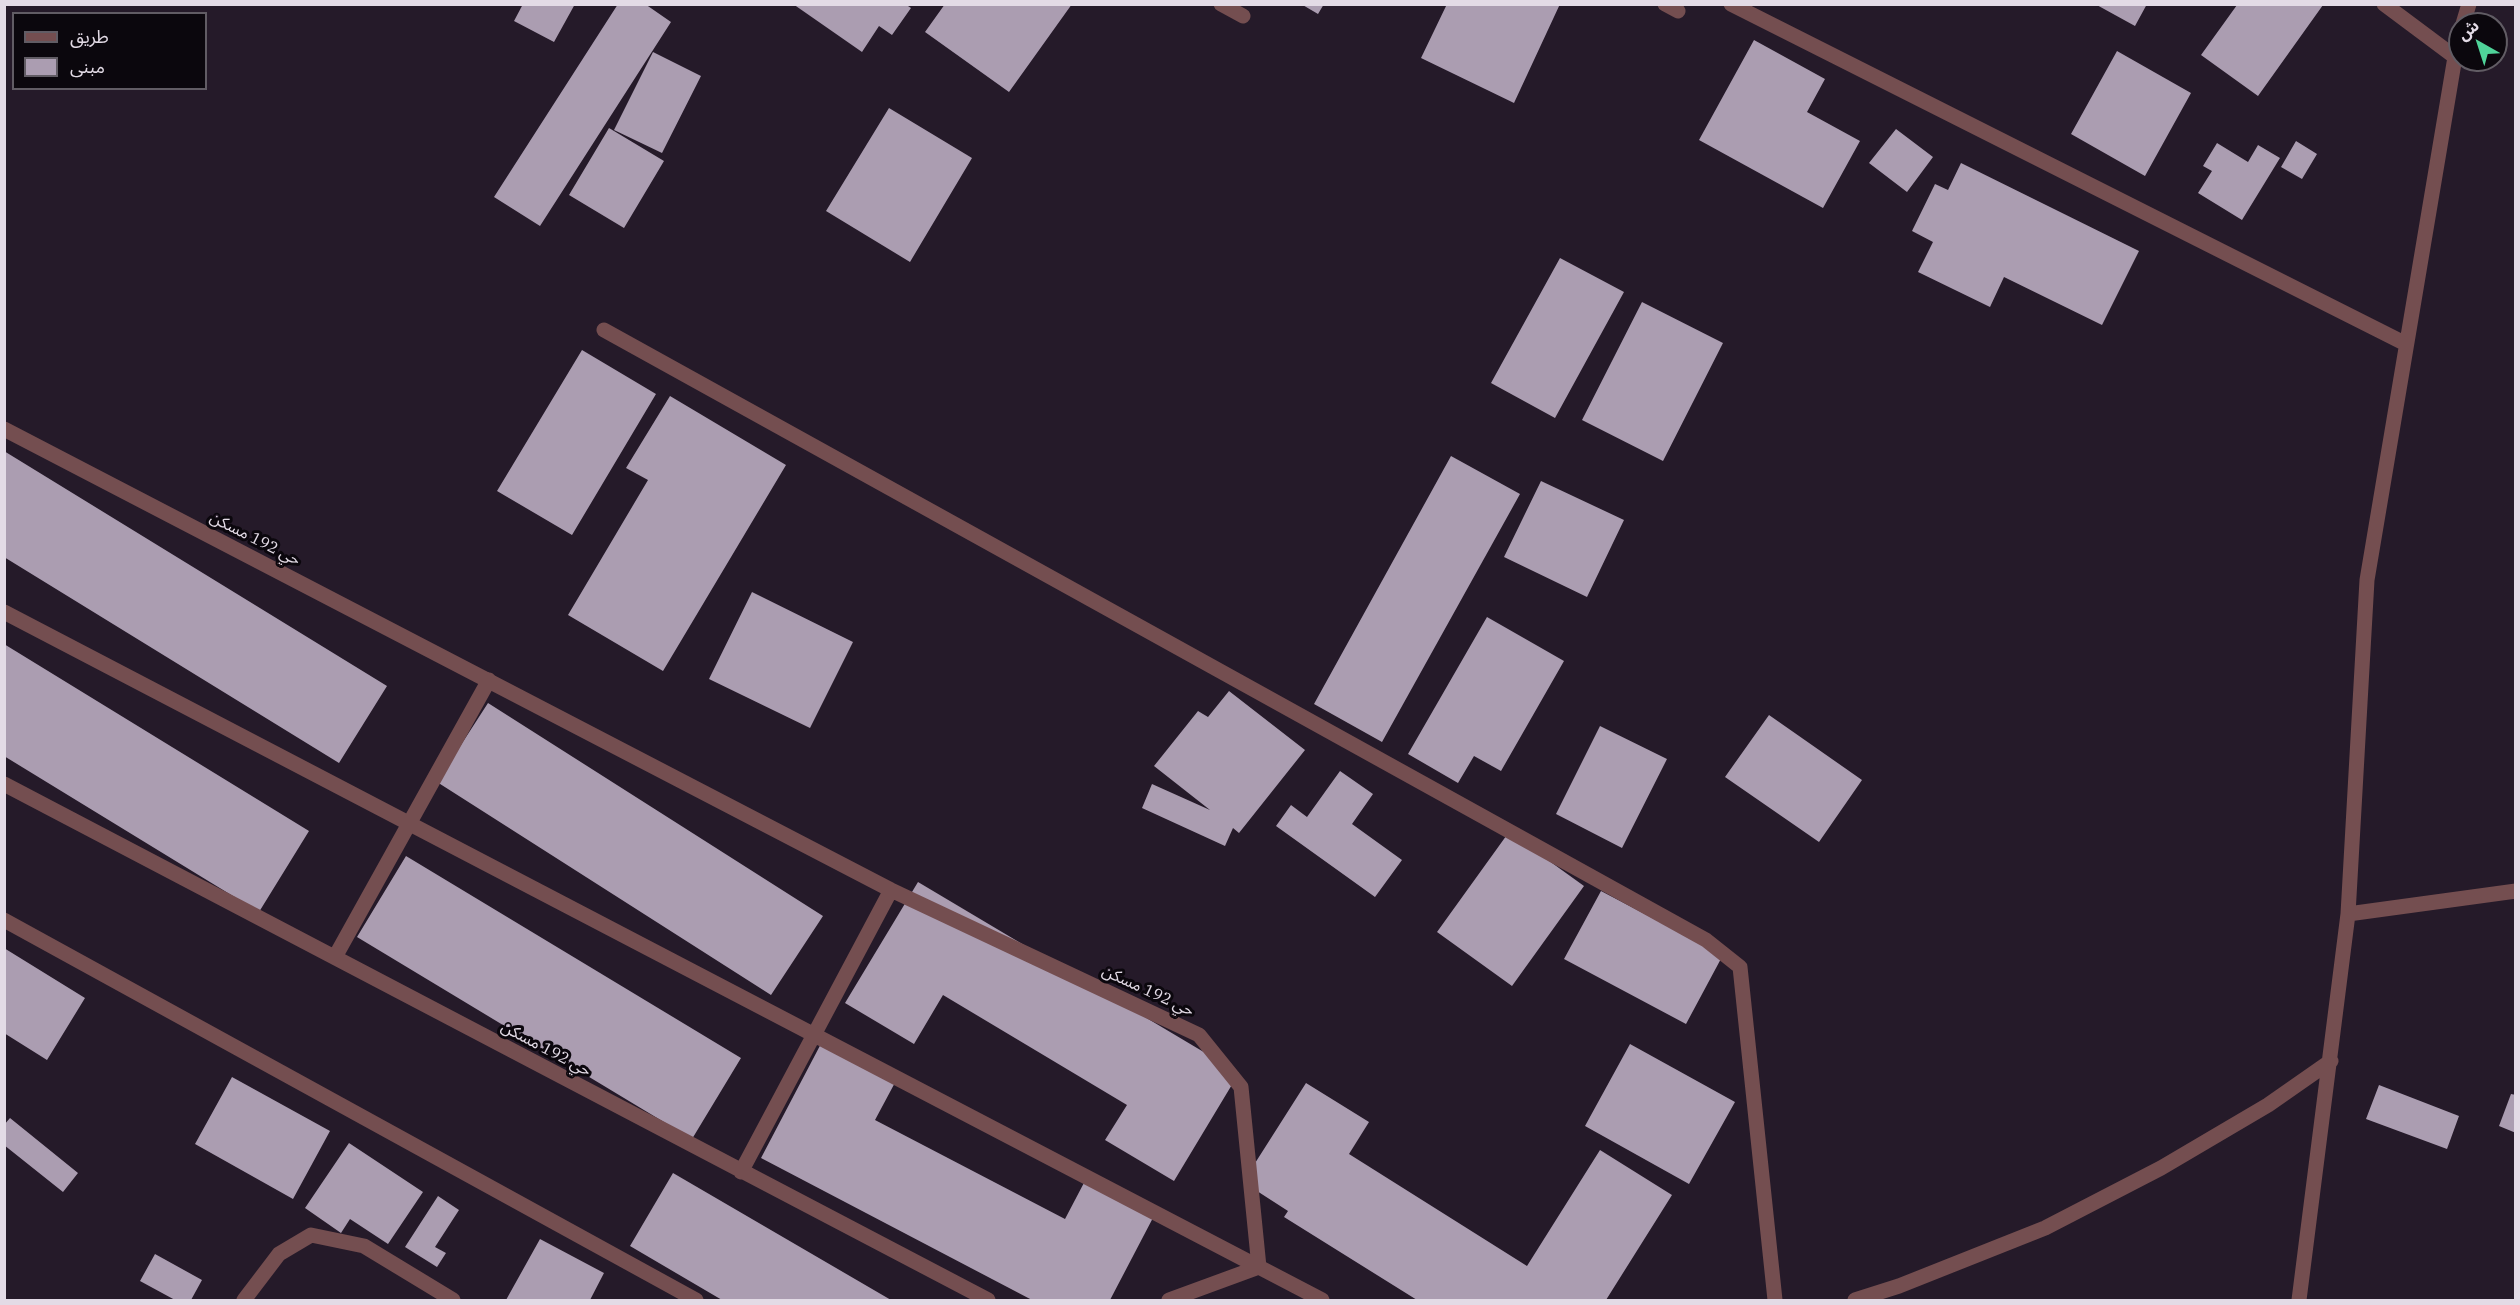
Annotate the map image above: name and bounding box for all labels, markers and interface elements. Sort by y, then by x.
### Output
legend [12,12,207,90]
north arrow [2448,12,2508,72]
text: ش [2453,15,2483,44]
text: طريق [70,25,109,48]
text: مبنى [70,55,105,78]
street label: حي 192 مسكن [206,508,304,570]
street label: حي 192 مسكن [1099,961,1197,1021]
street label: حي 192 مسكن [498,1017,594,1081]

